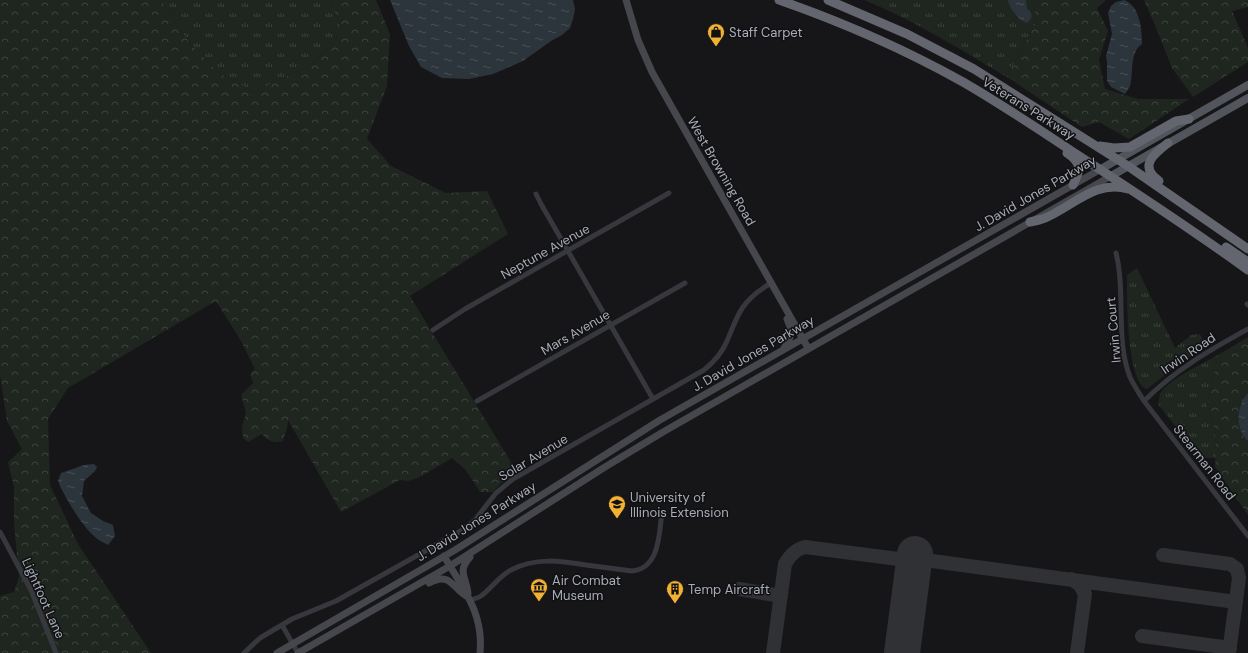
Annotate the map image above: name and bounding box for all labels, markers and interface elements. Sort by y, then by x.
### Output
shop icon: Staff Carpet [706,22,726,47]
place label: Staff Carpet [729,24,803,41]
street label: Veterans Parkway [979,73,1078,144]
street label: West Browning Road [683,114,760,229]
street label: J. David Jones Parkway [971,152,1099,235]
street label: Neptune Avenue [498,220,593,283]
street label: Irwin Court [1102,296,1125,364]
street label: Mars Avenue [538,306,613,359]
street label: J. David Jones Parkway [689,312,817,395]
street label: Irwin Road [1158,329,1219,378]
street label: Stearman Road [1170,421,1239,504]
street label: Solar Avenue [496,430,571,485]
street label: J. David Jones Parkway [413,478,539,565]
place label: University of Illinois Extension [630,489,729,521]
school or university icon: University of Illinois Extension [607,494,627,519]
street label: Lightfoot Lane [18,555,69,641]
place label: Air Combat Museum [552,572,621,604]
museum icon: Air Combat Museum [529,577,549,602]
building icon: Temp Aircraft [665,579,685,604]
place label: Temp Aircraft [688,581,770,598]

